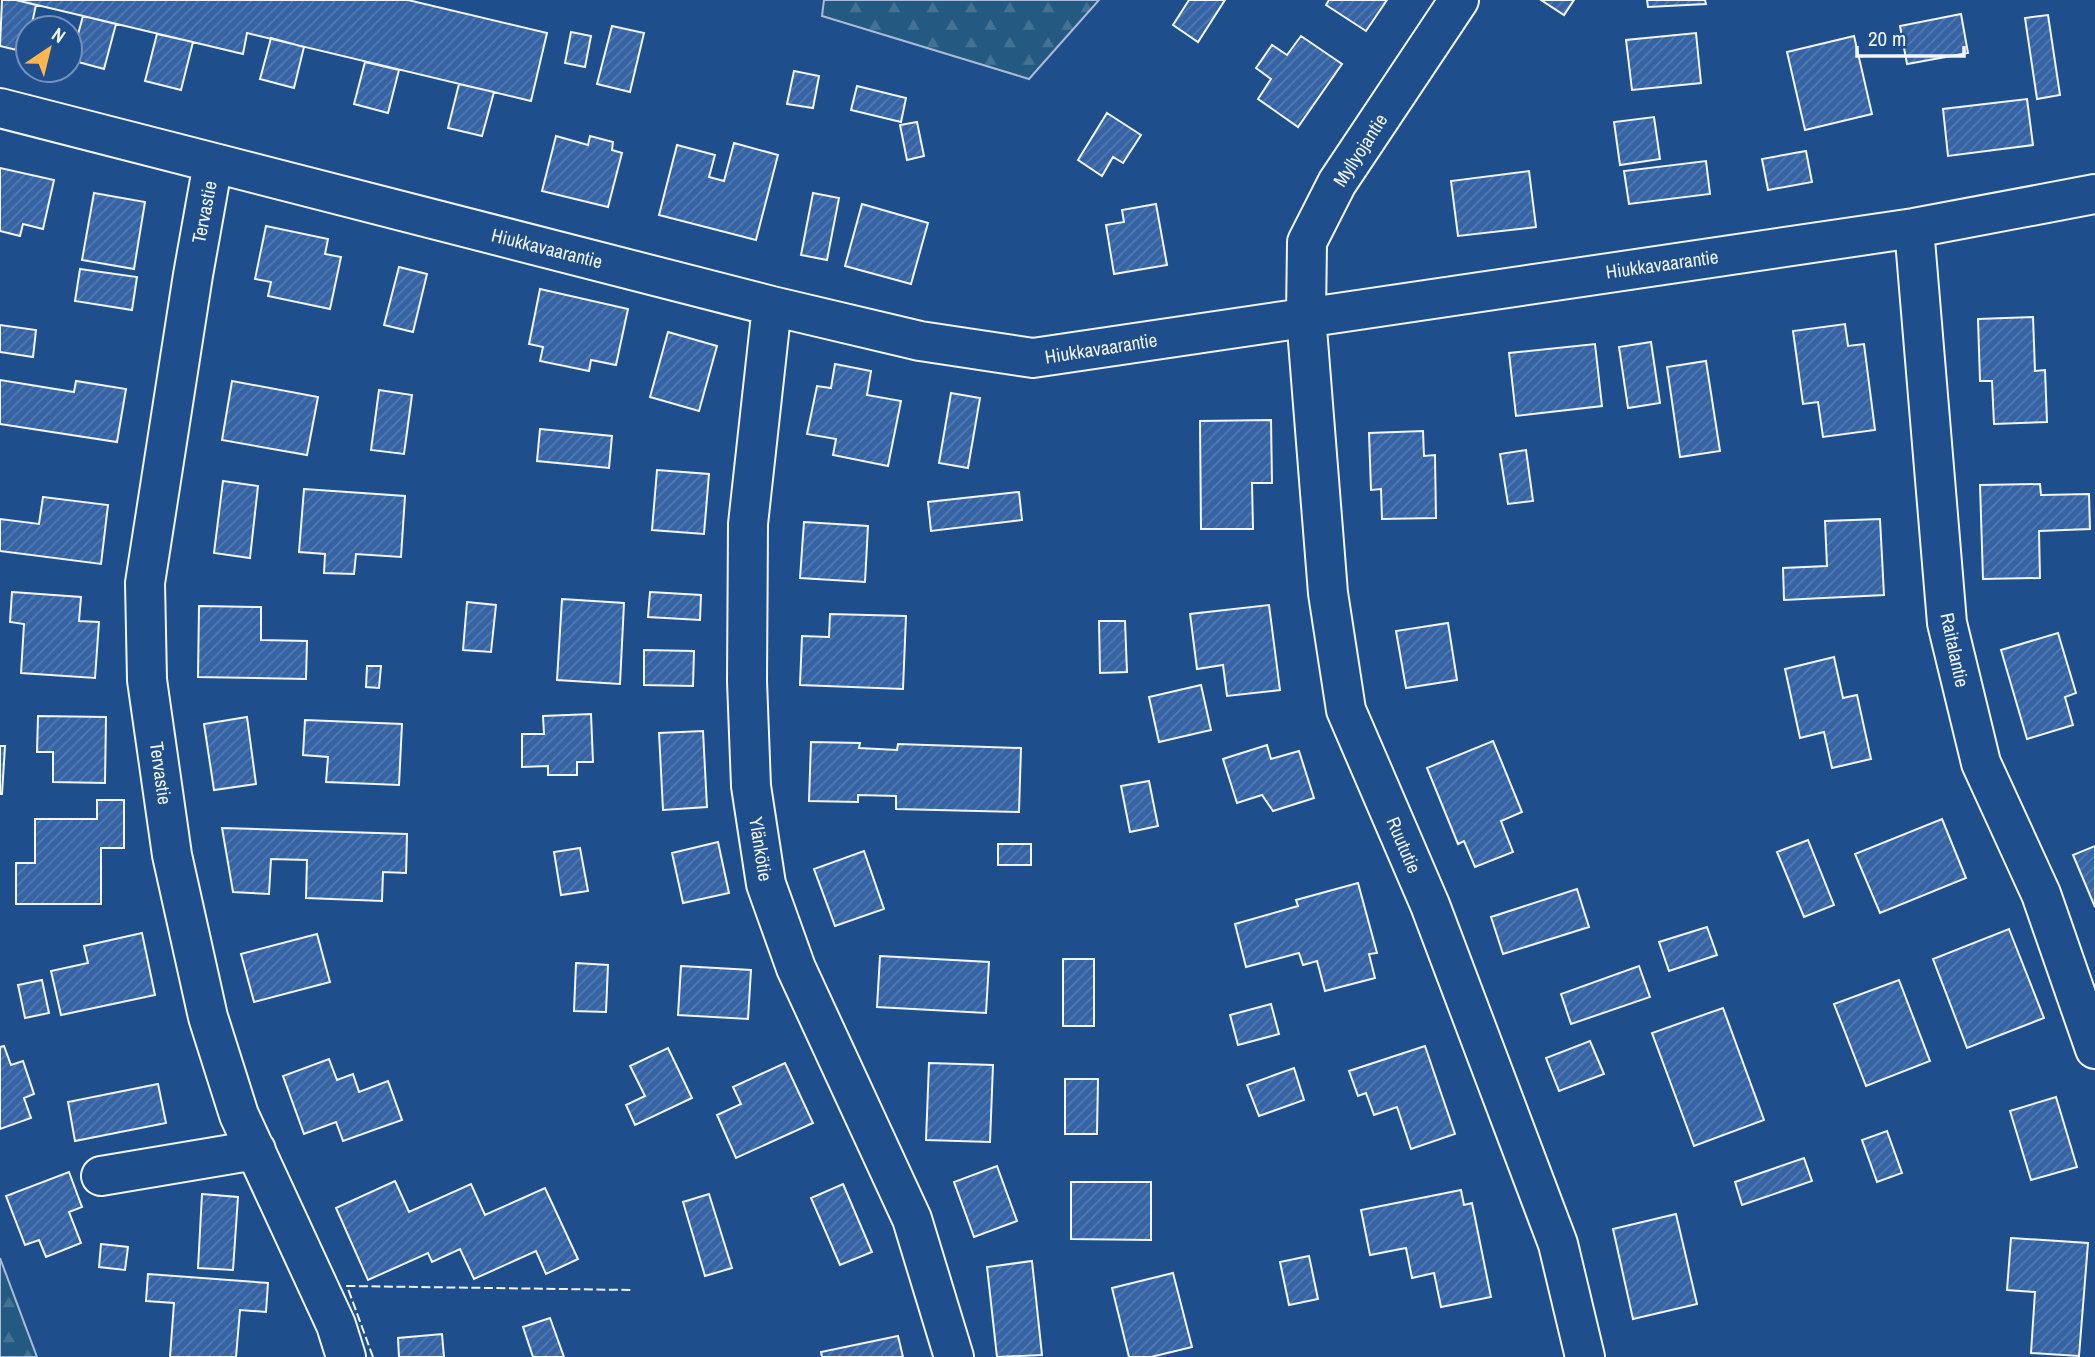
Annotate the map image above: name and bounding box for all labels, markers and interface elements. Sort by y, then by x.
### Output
north arrow [14,14,84,84]
scale bar [1857,14,1964,58]
text: N [47,21,71,49]
text: 20 m [1868,24,1906,53]
street label: Myllyojantie [1327,108,1393,192]
street label: Tervastie [185,178,223,246]
street label: Hiukkavaarantie [489,222,605,274]
street label: Hiukkavaarantie [1604,243,1720,285]
street label: Hiukkavaarantie [1043,326,1159,370]
street label: Raitalantie [1934,610,1976,690]
street label: Tervastie [144,740,178,806]
street label: Ruututie [1381,813,1427,877]
street label: Ylänkötie [743,815,779,883]

